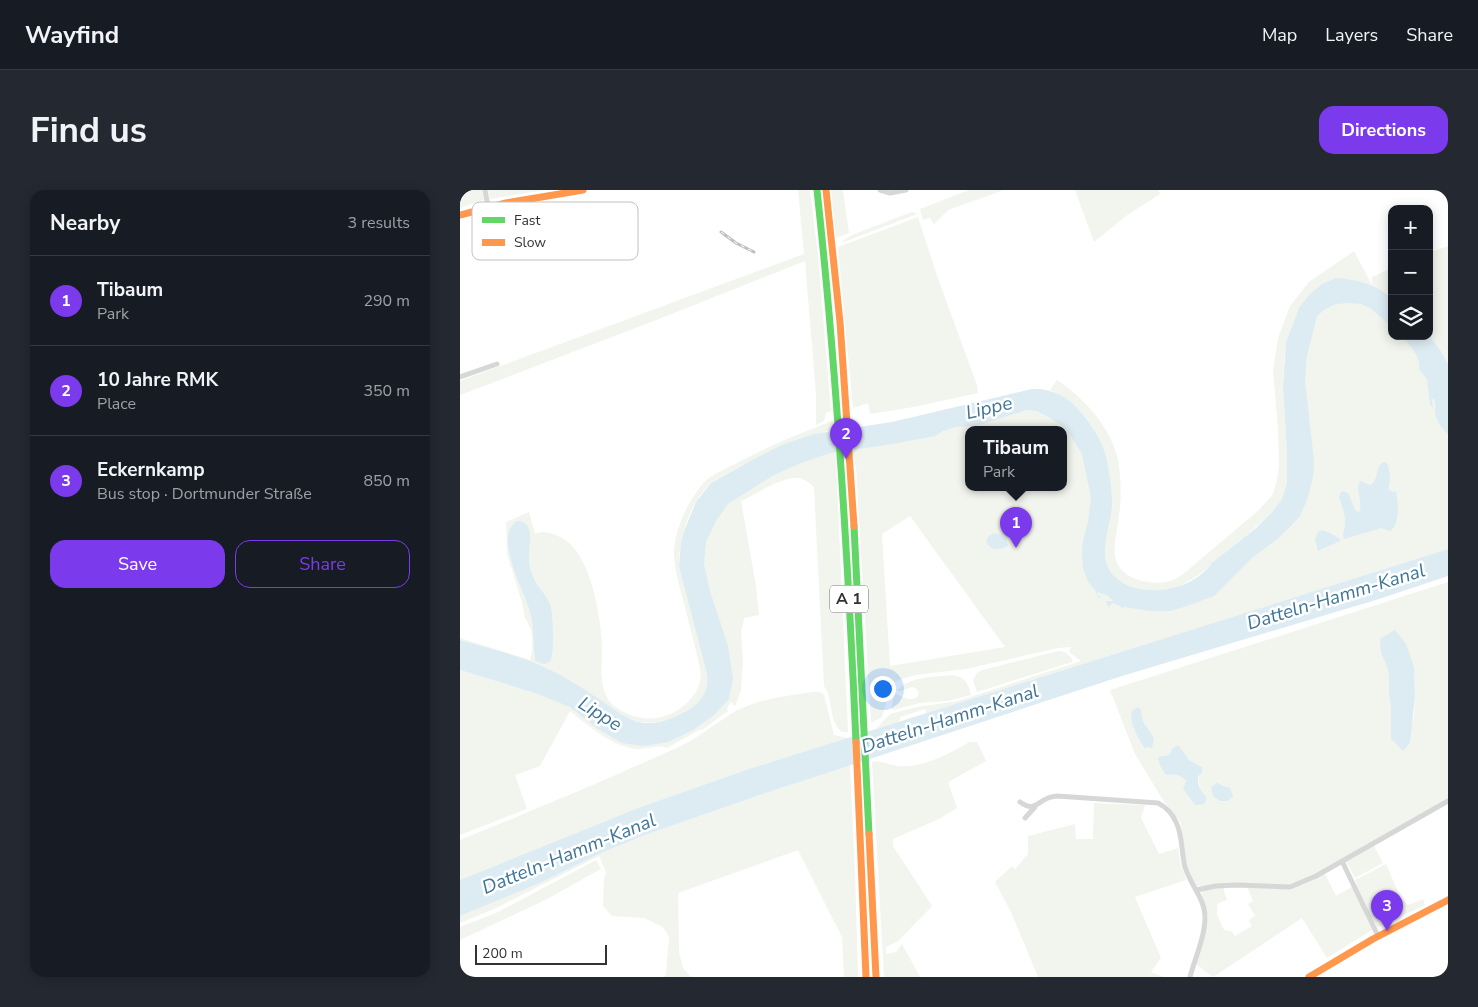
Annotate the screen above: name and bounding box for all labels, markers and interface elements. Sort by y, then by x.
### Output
text: Wayfind [25,19,119,51]
text: Map [1262,23,1297,47]
text: Layers [1325,23,1378,47]
text: Share [1406,23,1453,47]
button: Directions [1319,106,1448,154]
text: Find us [30,107,147,154]
legend [472,202,638,260]
map controls [1388,205,1433,340]
button: + [1388,205,1433,250]
text: Nearby [50,209,120,237]
text: Fast [514,211,540,230]
text: 3 results [348,212,410,234]
text: Slow [514,233,546,252]
button: − [1388,250,1433,295]
text: Tibaum [97,277,163,303]
text: 1 [61,290,71,312]
text: 290 m [363,290,410,312]
button: layers [1388,295,1433,340]
text: Park [97,303,129,325]
text: 10 Jahre RMK [97,367,218,393]
text: 2 [61,380,71,402]
text: 350 m [363,380,410,402]
water label: Lippe [963,390,1015,426]
text: Place [97,393,136,415]
pin: 2 [830,418,862,459]
popup [965,426,1067,491]
text: Tibaum [983,435,1049,461]
text: Eckernkamp [97,457,205,483]
text: Park [983,461,1015,483]
text: 3 [61,470,71,492]
text: 850 m [363,470,410,492]
text: Bus stop · Dortmunder Straße [97,483,312,505]
pin: 1 [1000,507,1032,548]
button: Save [50,540,225,588]
button: Share [235,540,410,588]
water label: Datteln-Hamm-Kanal [1244,557,1428,637]
road number: A 1 [830,586,868,612]
your location [870,676,896,702]
water label: Datteln-Hamm-Kanal [858,678,1042,760]
water label: Lippe [573,691,627,737]
water label: Datteln-Hamm-Kanal [478,807,660,901]
pin: 3 [1371,890,1403,931]
scale bar [475,942,608,965]
text: 200 m [482,944,523,963]

